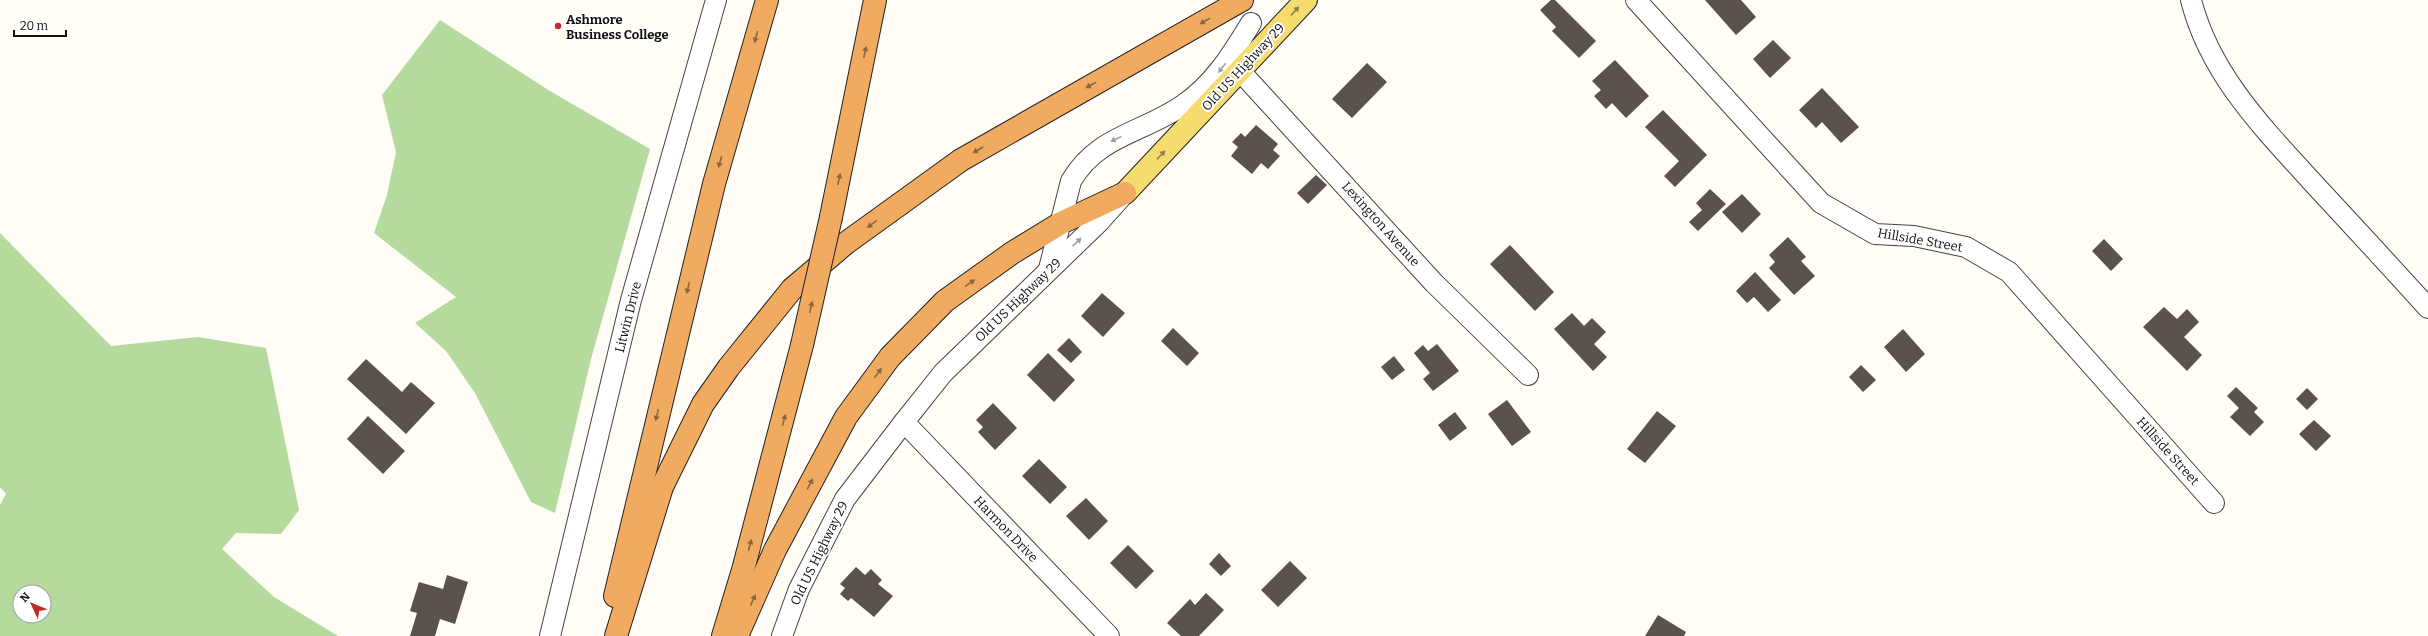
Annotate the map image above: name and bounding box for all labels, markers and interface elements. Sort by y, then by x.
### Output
one-way arrow [1290,6,1300,16]
scale bar [14,12,66,38]
place label: Ashmore Business College [566,12,669,42]
one-way arrow [1199,18,1210,25]
text: 20 m [20,19,49,33]
street label: Old US Highway 29 [1199,20,1287,114]
marker: Ashmore Business College [553,21,563,31]
one-way arrow [753,32,759,44]
one-way arrow [862,46,868,58]
one-way arrow [1218,62,1226,73]
one-way arrow [1085,81,1097,88]
one-way arrow [1110,136,1121,142]
one-way arrow [973,146,984,153]
one-way arrow [1156,150,1165,159]
one-way arrow [717,157,723,169]
one-way arrow [836,173,842,185]
street label: Lexington Avenue [1339,179,1423,269]
one-way arrow [866,219,877,228]
street label: Hillside Street [1876,225,1964,255]
one-way arrow [1072,238,1083,247]
street label: Old US Highway 29 [972,255,1064,345]
one-way arrow [965,279,976,287]
street label: Litwin Drive [612,280,644,354]
one-way arrow [685,282,691,295]
one-way arrow [808,301,814,313]
one-way arrow [873,368,881,378]
one-way arrow [654,408,660,421]
one-way arrow [781,413,787,425]
street label: Hillside Street [2134,414,2203,488]
one-way arrow [807,478,813,489]
street label: Harmon Drive [971,493,1041,565]
street label: Old US Highway 29 [787,499,851,607]
one-way arrow [747,539,753,551]
north arrow [12,584,52,624]
text: N [18,589,33,605]
one-way arrow [750,595,756,606]

